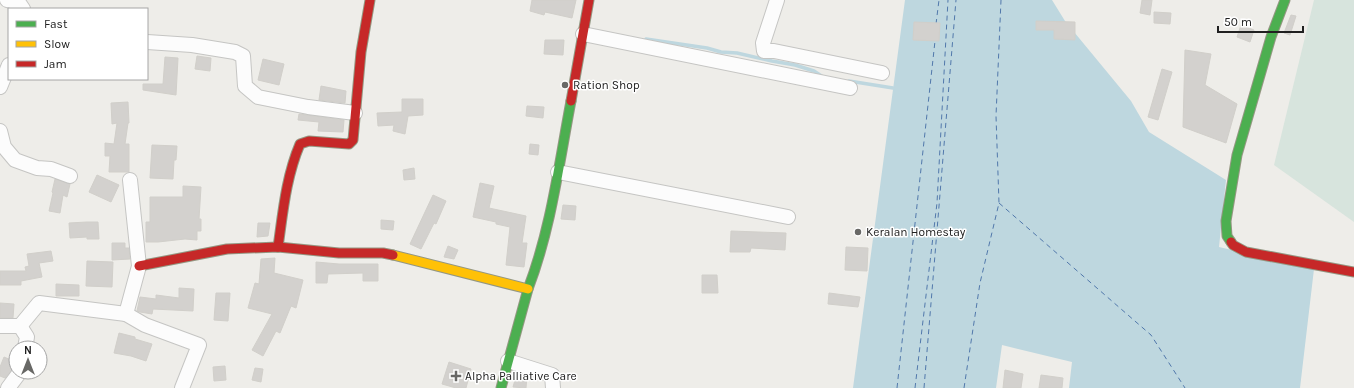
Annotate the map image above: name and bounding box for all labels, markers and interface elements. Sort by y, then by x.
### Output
legend [8,8,148,80]
scale bar [1218,8,1303,34]
text: 50 m [1224,15,1252,29]
text: Fast [44,17,68,31]
text: Slow [44,37,70,51]
text: Jam [44,57,67,71]
place label: Ration Shop [573,78,640,92]
marker: Ration Shop [560,80,570,90]
place label: Keralan Homestay [866,225,966,239]
marker: Keralan Homestay [853,227,863,237]
north arrow [8,340,48,380]
text: N [24,344,32,357]
place label: Alpha Palliative Care [465,369,577,383]
marker: Alpha Palliative Care [450,370,462,382]

